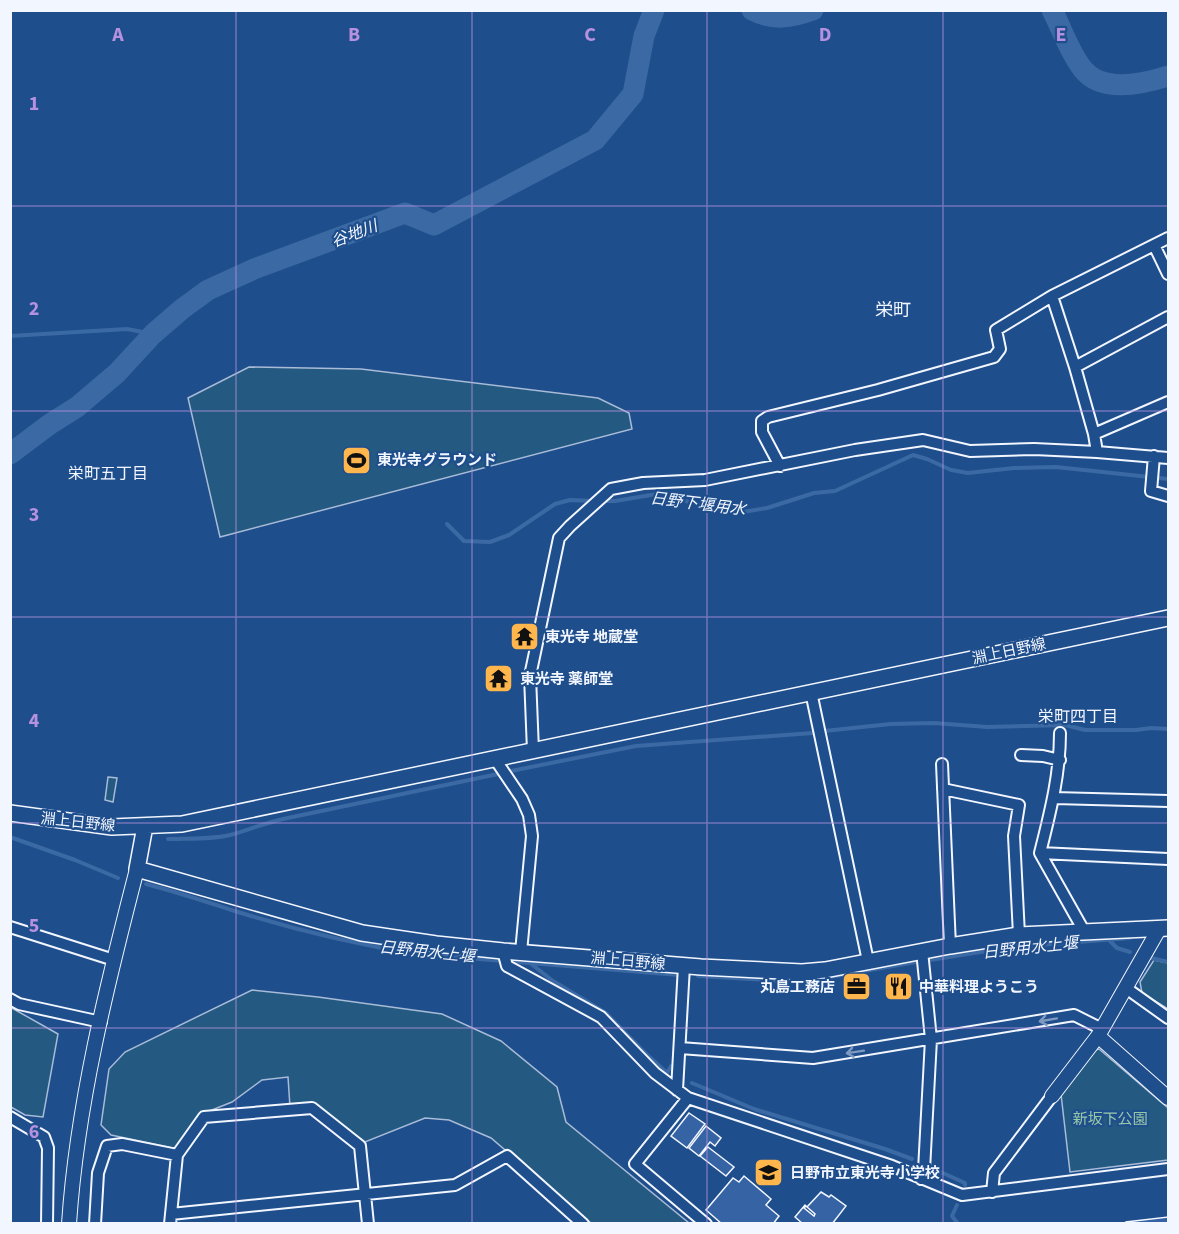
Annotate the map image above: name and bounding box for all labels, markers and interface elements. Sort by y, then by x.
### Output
text: A [111,21,124,49]
text: B [348,21,360,49]
text: C [584,21,596,49]
text: D [819,21,831,49]
text: E [1056,21,1066,49]
text: 1 [29,90,39,118]
water label: 谷地川 [328,214,383,253]
text: 2 [29,295,39,323]
district label: 栄町 [875,298,911,323]
sports icon: 東光寺グラウンド [340,444,372,476]
place label: 東光寺グラウンド [377,450,497,471]
district label: 栄町五丁目 [68,463,148,485]
water label: 日野下堰用水 [649,487,749,521]
text: 3 [29,501,39,529]
temple icon: 東光寺 地蔵堂 [508,621,540,653]
place label: 東光寺 地蔵堂 [545,627,638,648]
street label: 淵上日野線 [970,633,1048,670]
temple icon: 東光寺 薬師堂 [483,663,515,695]
place label: 東光寺 薬師堂 [520,669,613,690]
district label: 栄町四丁目 [1038,706,1118,728]
text: 4 [29,707,40,735]
street label: 淵上日野線 [40,808,116,837]
text: 5 [29,912,39,940]
water label: 日野用水上堰 [981,932,1082,964]
water label: 日野用水上堰 [378,936,479,968]
street label: 淵上日野線 [590,948,666,975]
office icon: 丸島工務店 [840,971,872,1003]
restaurant icon: 中華料理ようこう [882,971,914,1003]
place label: 丸島工務店 [760,977,835,998]
place label: 中華料理ようこう [919,977,1039,998]
one-way arrow [1038,1014,1058,1025]
one-way arrow [846,1046,866,1057]
park label: 新坂下公園 [1072,1109,1148,1130]
text: 6 [29,1118,39,1146]
school or university icon: 日野市立東光寺小学校 [753,1157,785,1189]
place label: 日野市立東光寺小学校 [790,1163,940,1184]

